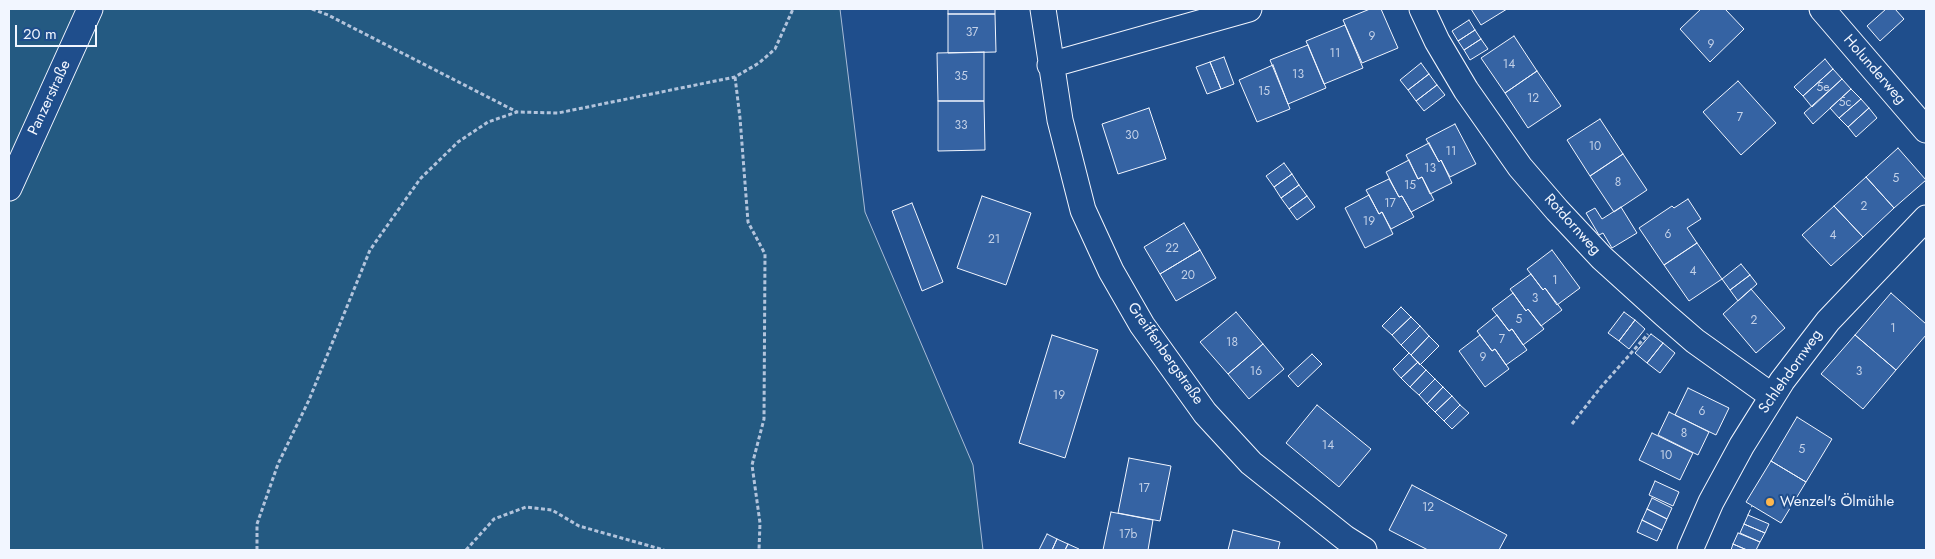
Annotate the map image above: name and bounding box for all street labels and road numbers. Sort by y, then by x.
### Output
street label: Holunderweg [1839,32,1909,108]
street label: Panzerstraße [25,58,75,138]
street label: Rotdornweg [1540,191,1604,259]
street label: Greiffenbergstraße [1123,300,1207,408]
street label: Schlehdornweg [1755,327,1827,417]

